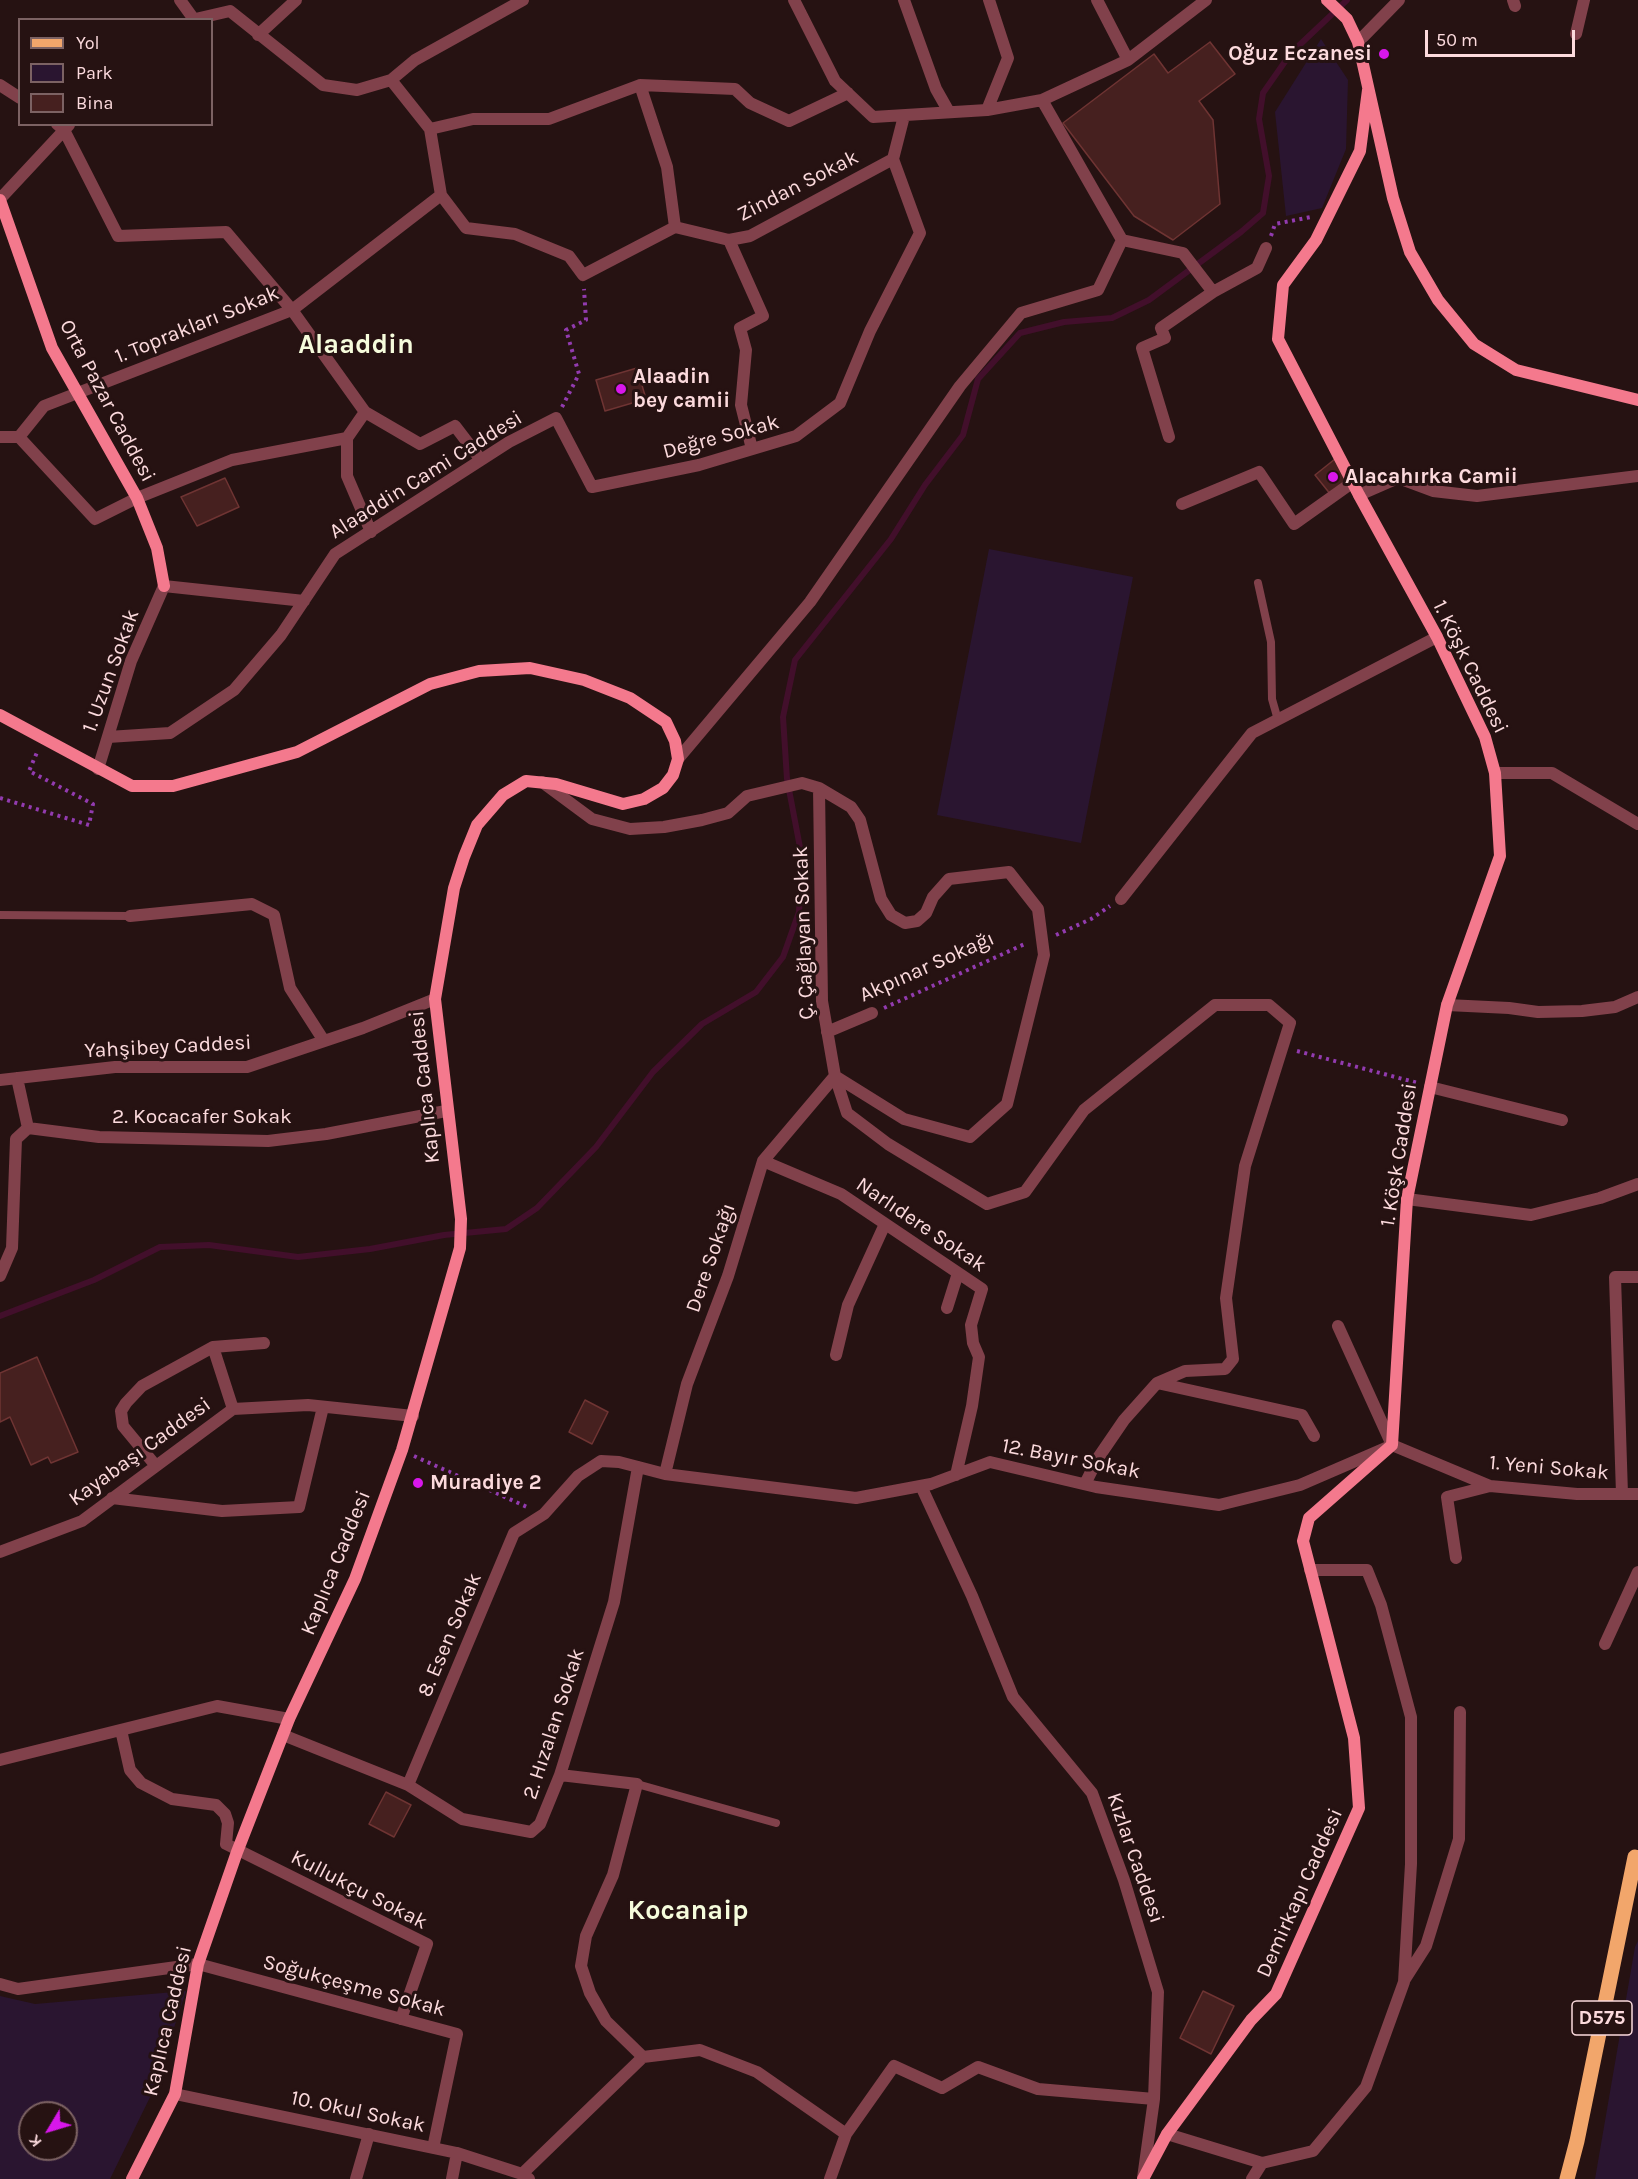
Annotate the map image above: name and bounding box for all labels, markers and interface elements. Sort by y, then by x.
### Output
legend [18,18,213,126]
scale bar [1428,18,1578,56]
text: 50 m [1436,29,1478,51]
text: Yol [76,32,100,54]
place label: Oğuz Eczanesi [1228,41,1372,67]
marker: Oğuz Eczanesi [1377,47,1391,61]
text: Park [76,62,113,84]
text: Bina [76,92,113,114]
street label: Zindan Sokak [733,145,863,227]
street label: 1. Toprakları Sokak [111,281,283,369]
street label: Orta Pazar Caddesi [54,315,160,487]
district label: Alaaddin [298,329,414,361]
place label: Alaadin bey camii [633,364,730,414]
marker: Alaadin bey camii [614,382,628,396]
street label: Alaaddin Cami Caddesi [325,405,527,545]
street label: Değre Sokak [660,409,782,465]
place label: Alacahırka Camii [1345,464,1518,490]
marker: Alacahırka Camii [1326,470,1340,484]
street label: 1. Köşk Caddesi [1427,596,1513,738]
street label: 1. Uzun Sokak [77,606,145,736]
street label: Ç. Çağlayan Sokak [788,846,820,1020]
street label: Akpınar Sokağı [856,926,998,1008]
street label: Kaplıca Caddesi [404,1009,446,1165]
street label: Yahşibey Caddesi [84,1030,252,1064]
street label: 1. Köşk Caddesi [1375,1081,1423,1229]
street label: 2. Kocacafer Sokak [112,1104,292,1130]
street label: Narlıdere Sokak [851,1172,991,1278]
street label: Dere Sokağı [681,1200,741,1316]
street label: Kayabaşı Caddesi [64,1392,216,1512]
street label: 12. Bayır Sokak [1000,1433,1142,1485]
street label: 1. Yeni Sokak [1488,1450,1610,1486]
place label: Muradiye 2 [430,1470,542,1496]
marker: Muradiye 2 [411,1476,425,1490]
street label: Kaplıca Caddesi [296,1487,376,1639]
street label: 8. Esen Sokak [413,1569,487,1701]
street label: 2. Hızalan Sokak [518,1645,590,1803]
street label: Kızlar Caddesi [1101,1789,1169,1927]
street label: Demirkapı Caddesi [1251,1805,1349,1981]
street label: Kullukçu Sokak [287,1845,431,1935]
district label: Kocanaip [628,1895,748,1927]
street label: Kaplıca Caddesi [138,1943,198,2099]
street label: Soğukçeşme Sokak [260,1949,448,2023]
road number: D575 [1572,2001,1632,2035]
street label: 10. Okul Sokak [289,2085,427,2139]
north arrow [18,2101,78,2161]
text: K [24,2131,46,2151]

